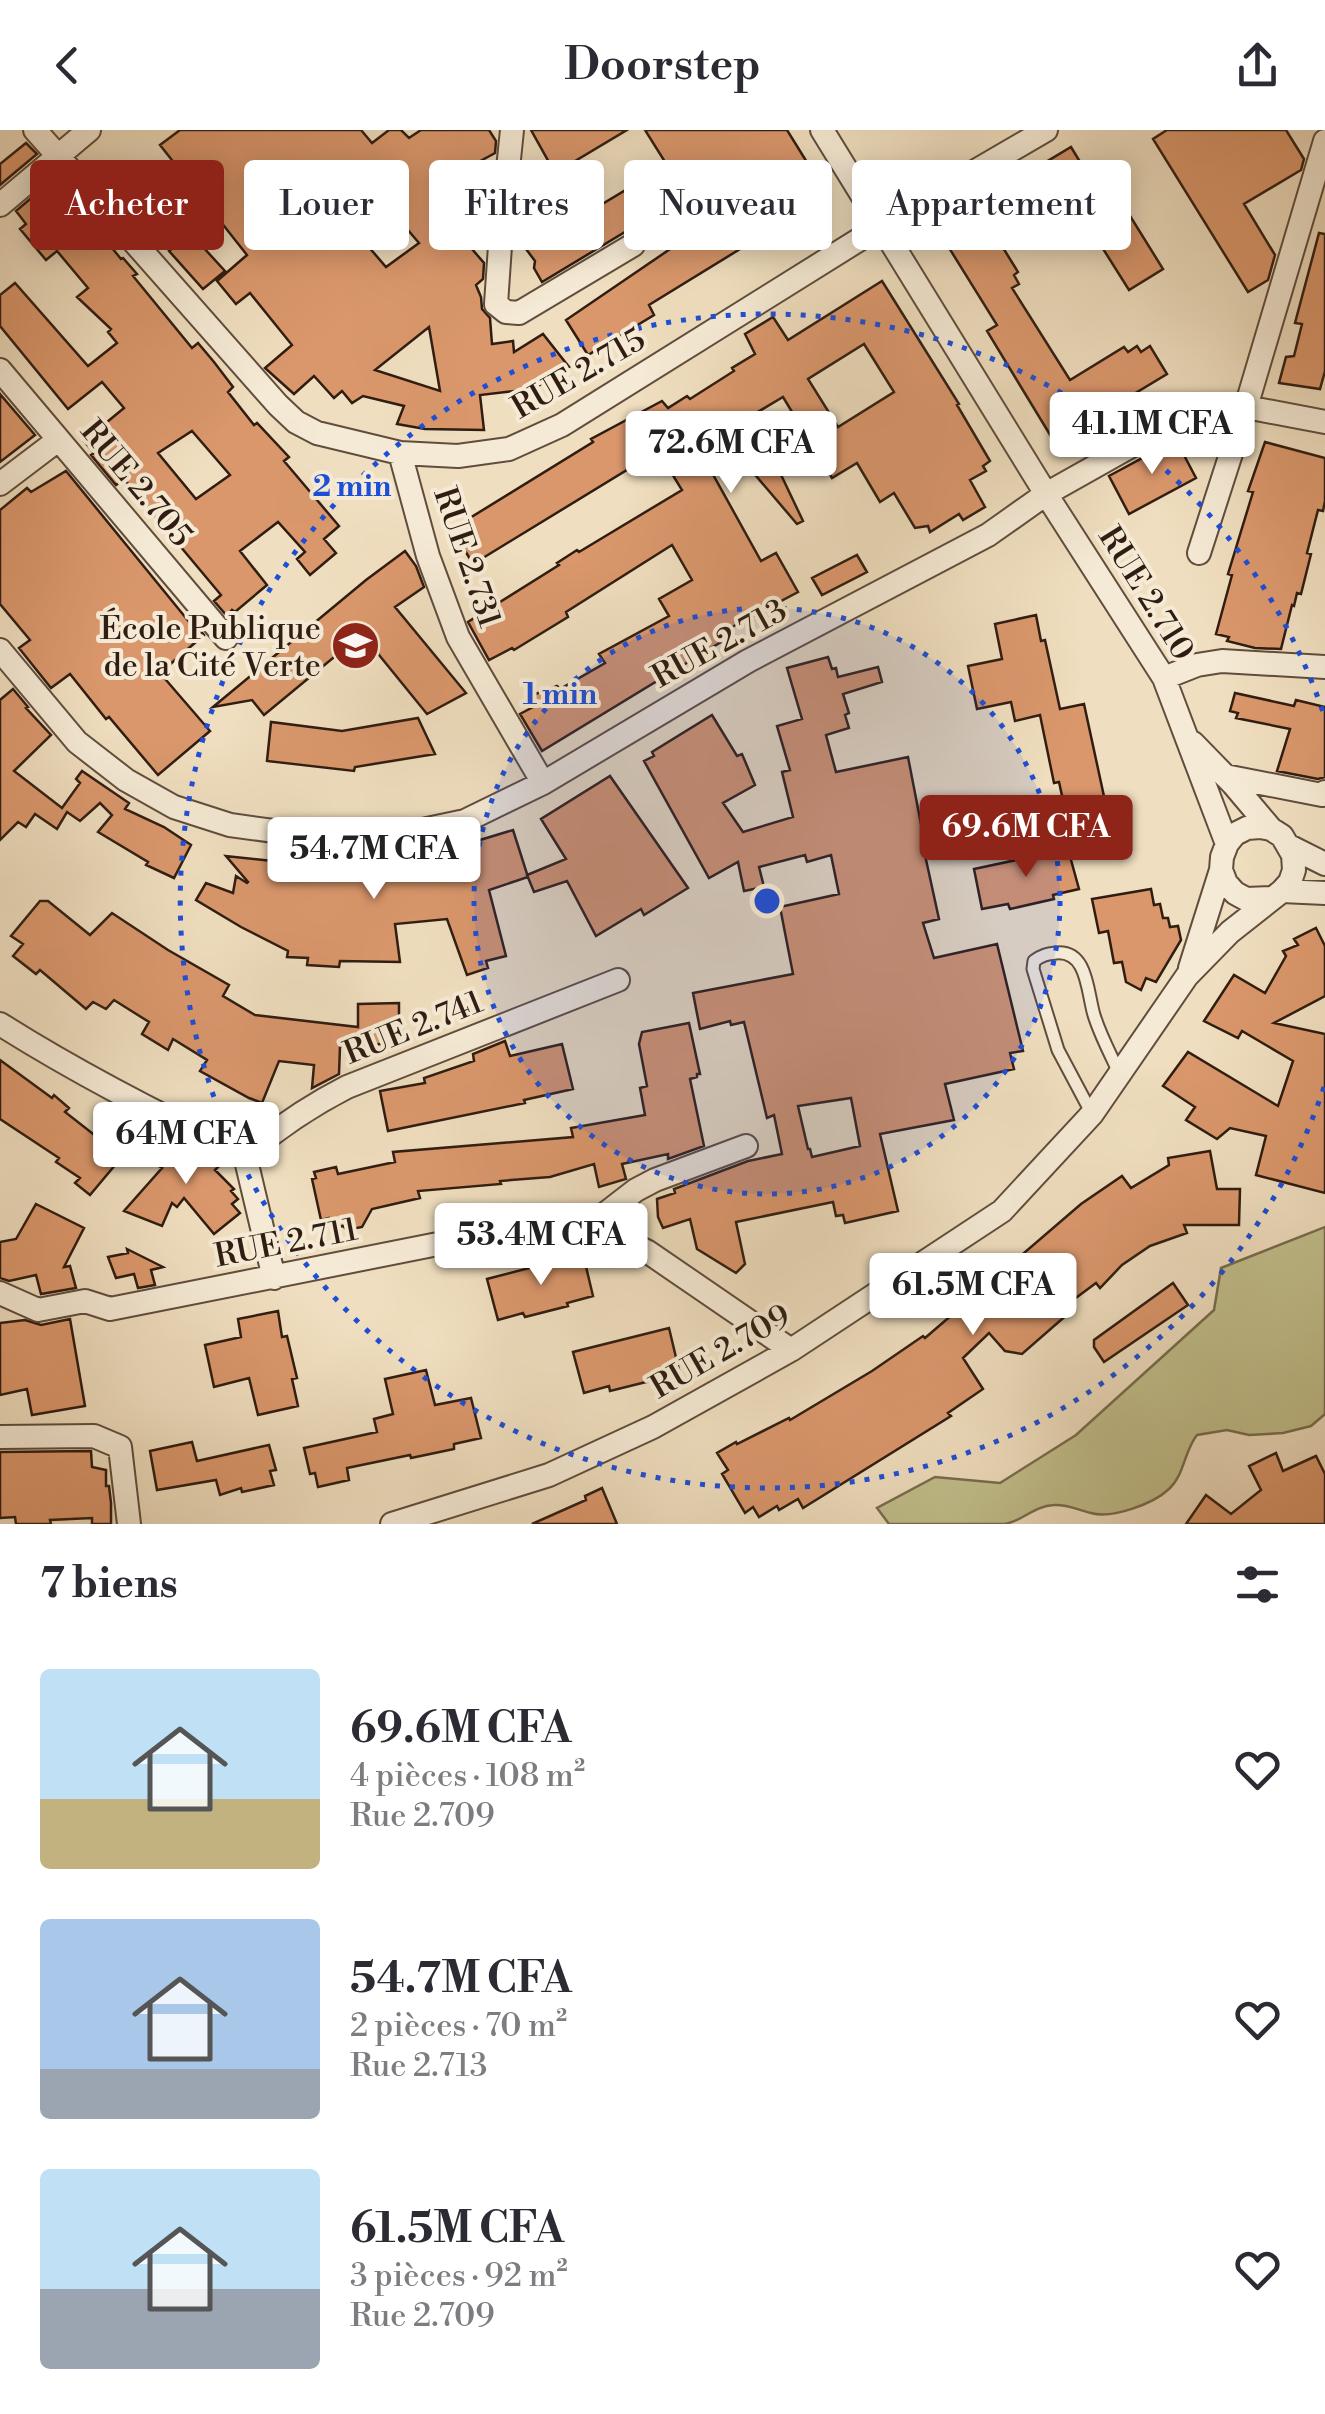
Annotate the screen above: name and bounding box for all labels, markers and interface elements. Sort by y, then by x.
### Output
text: Doorstep [564,37,761,94]
icon: back [40,38,95,93]
icon: share [1230,38,1285,93]
chip: Acheter [30,160,224,250]
chip: Louer [244,160,409,250]
chip: Filtres [429,160,604,250]
chip: Nouveau [624,160,832,250]
chip: Appartement [852,160,1131,250]
street label: RUE 2.715 [504,320,653,428]
pin: 41.1M CFA [1038,392,1266,477]
text: 41.1M CFA [1072,404,1232,444]
pin: 72.6M CFA [617,411,845,496]
street label: RUE 2.705 [72,412,201,555]
text: 72.6M CFA [648,423,814,463]
text: 2 min [313,468,392,506]
street label: RUE 2.731 [424,482,510,633]
street label: RUE 2.710 [1089,519,1203,668]
street label: RUE 2.713 [645,591,794,697]
place label: École Publique de la Cité Verte [100,607,321,686]
school or university icon: École Publique de la Cité Verte [330,620,382,672]
text: 1 min [523,676,598,714]
pin: 69.6M CFA [912,795,1140,880]
text: 69.6M CFA [942,807,1110,847]
pin: 54.7M CFA [260,817,488,902]
text: 54.7M CFA [290,829,459,869]
centre of rings [749,883,785,919]
street label: RUE 2.741 [338,982,489,1074]
pin: 64M CFA [94,1102,278,1187]
text: 64M CFA [115,1114,257,1154]
pin: 53.4M CFA [427,1203,655,1288]
street label: RUE 2.711 [211,1209,361,1276]
text: 53.4M CFA [457,1215,625,1255]
pin: 61.5M CFA [859,1253,1087,1338]
text: 61.5M CFA [891,1265,1055,1305]
street label: RUE 2.709 [643,1296,798,1408]
icon: filters [1230,1557,1285,1612]
text: 7 biens [40,1558,178,1611]
text: 69.6M CFA [350,1703,572,1756]
icon: home [120,1709,240,1829]
icon: heart [1230,1742,1285,1797]
text: 4 pièces · 108 m² [350,1756,585,1796]
text: Rue 2.709 [350,1796,495,1836]
text: 54.7M CFA [350,1953,572,2006]
icon: home [120,1959,240,2079]
icon: heart [1230,1992,1285,2047]
text: 2 pièces · 70 m² [350,2006,567,2046]
text: Rue 2.713 [350,2046,487,2086]
text: 61.5M CFA [350,2203,564,2256]
icon: home [120,2209,240,2329]
icon: heart [1230,2242,1285,2297]
text: 3 pièces · 92 m² [350,2256,568,2296]
text: Rue 2.709 [350,2296,495,2336]

